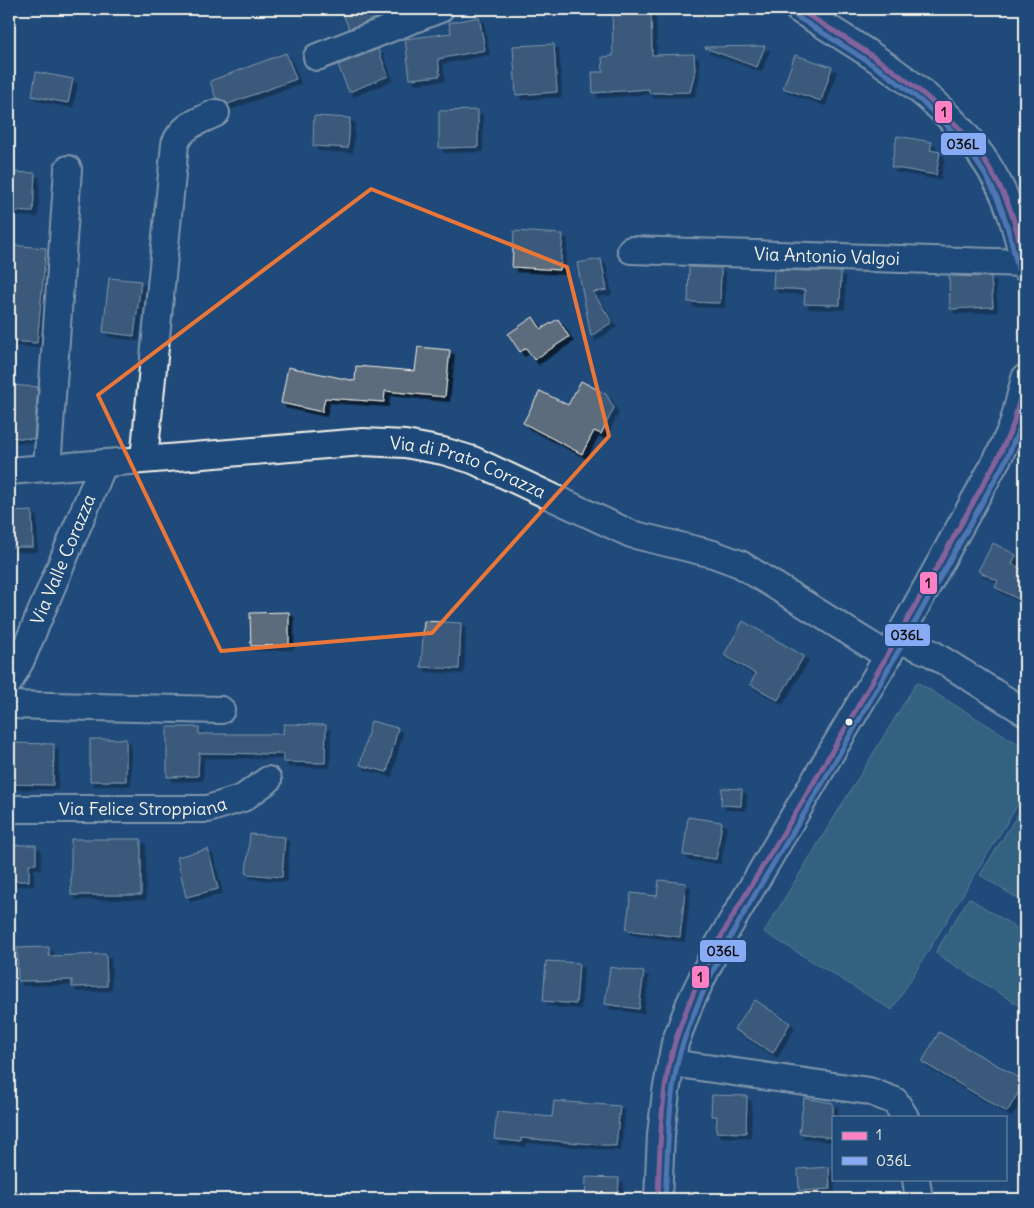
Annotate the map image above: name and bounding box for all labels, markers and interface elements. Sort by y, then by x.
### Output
line badge: 1 [934,100,953,124]
text: 1 [941,103,947,121]
line badge: 036L [940,132,987,156]
text: 036L [947,135,980,153]
street label: Via Antonio Valgoi [754,242,900,270]
street label: Via di Prato Corazza [389,431,550,503]
street label: Via Valle Corazza [25,491,100,628]
line badge: 1 [919,571,938,595]
text: 1 [925,574,931,592]
line badge: 036L [884,623,931,647]
text: 036L [891,626,924,644]
unlabelled marker [844,717,854,727]
street label: Via Felice Stroppiana [59,792,230,820]
line badge: 036L [699,939,747,963]
text: 036L [707,942,740,960]
line badge: 1 [691,965,710,989]
text: 1 [697,968,703,986]
legend [832,1116,1006,1180]
text: 1 [876,1125,882,1144]
text: 036L [876,1151,911,1170]

